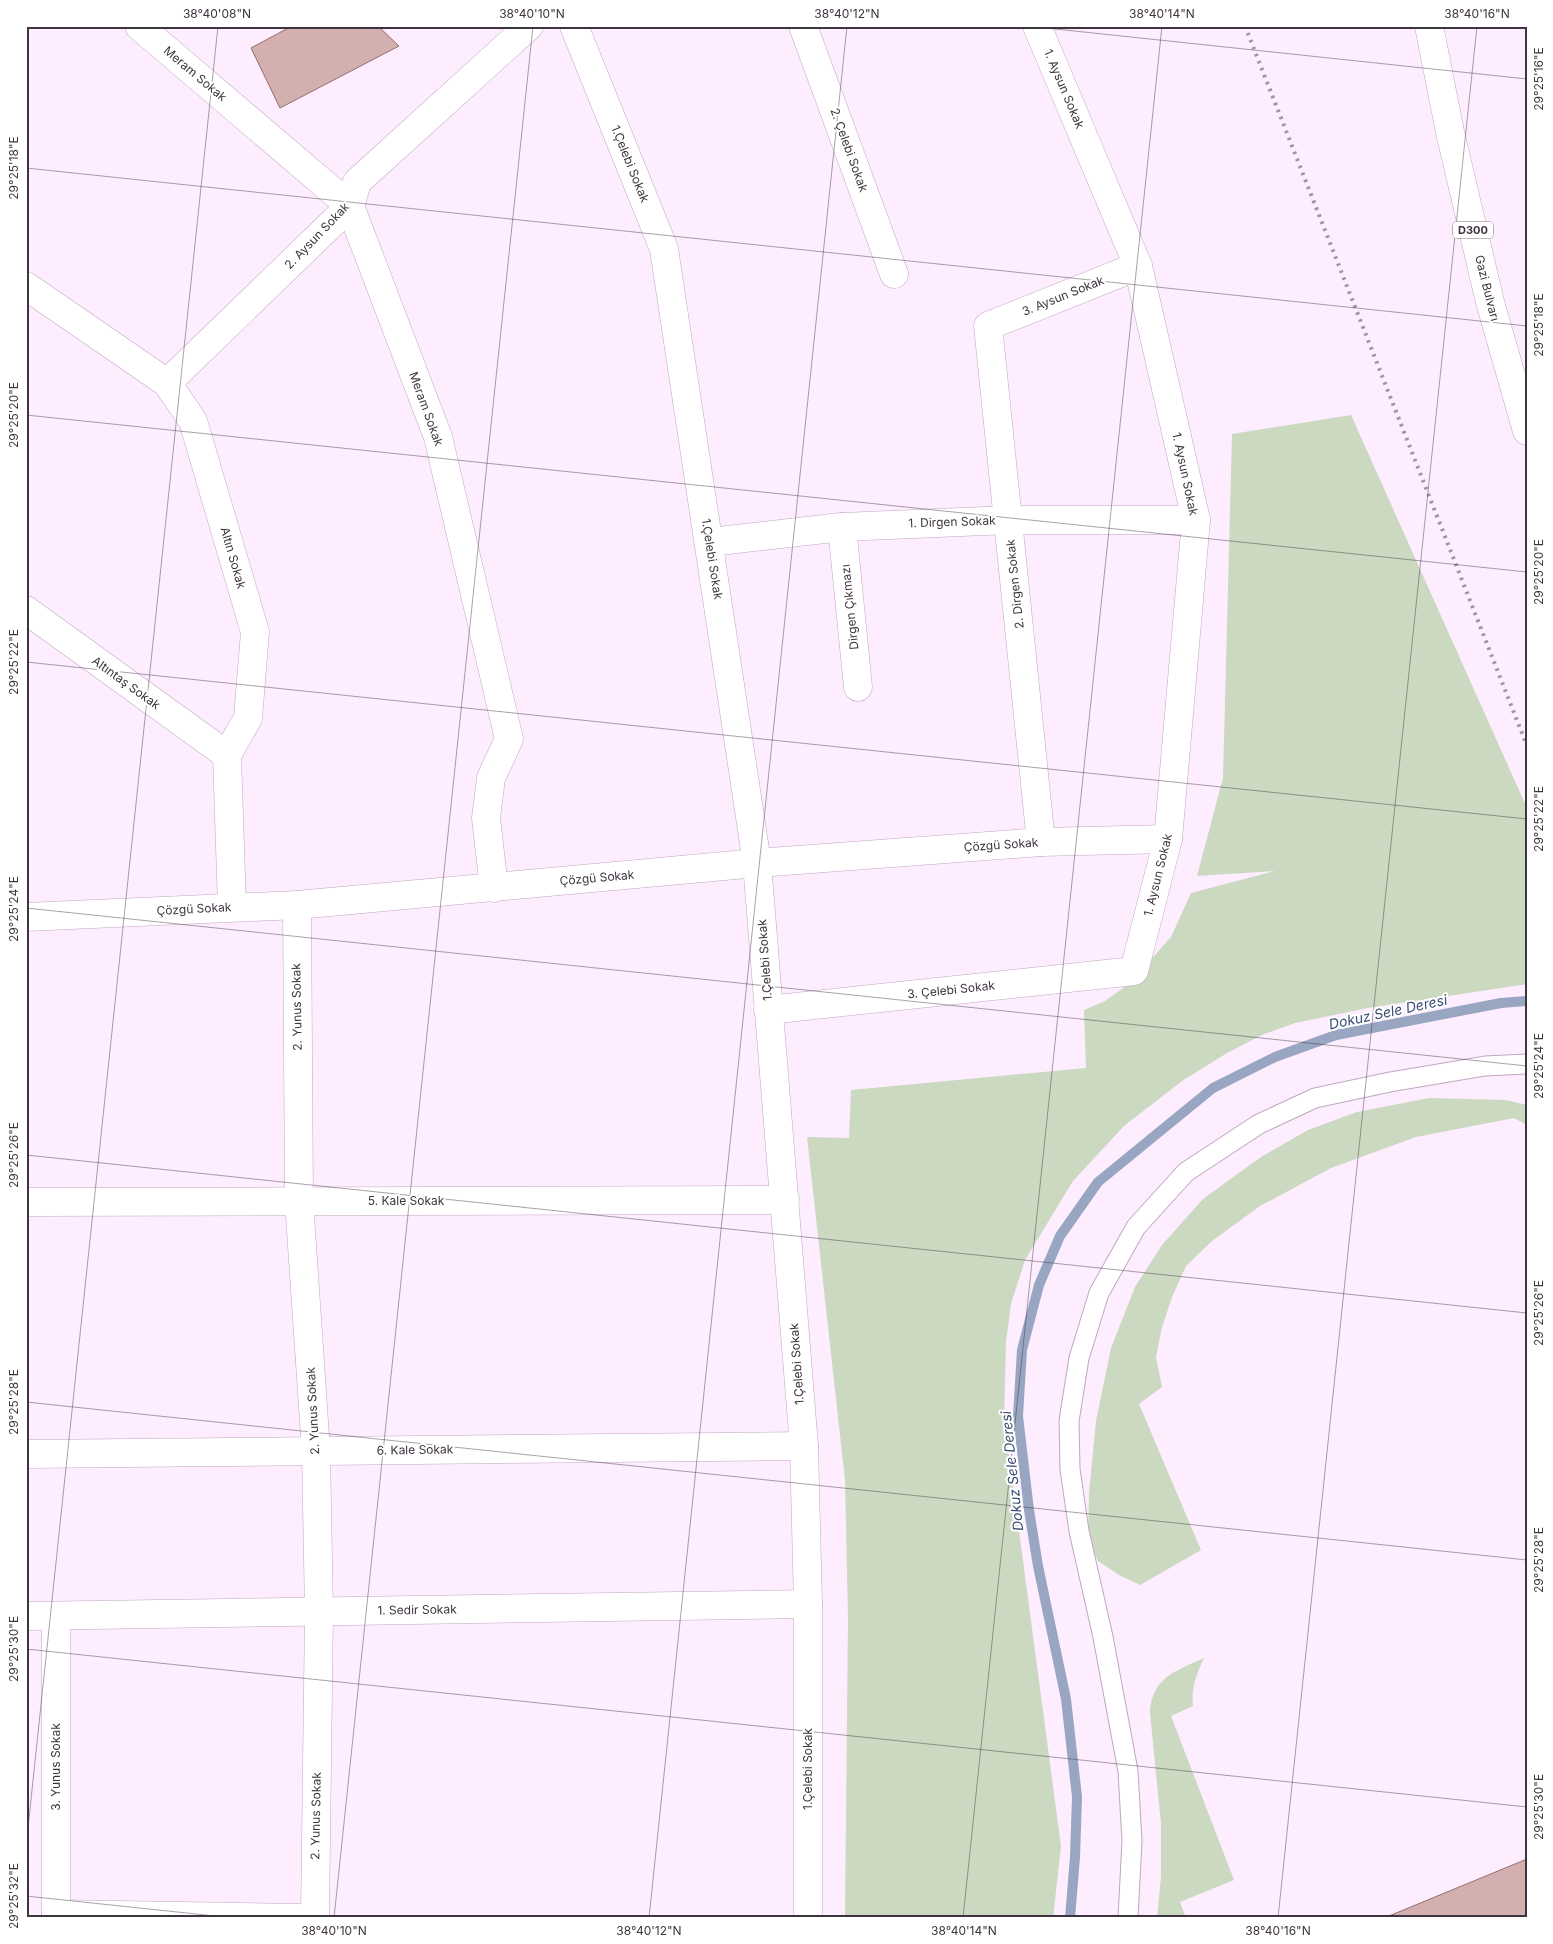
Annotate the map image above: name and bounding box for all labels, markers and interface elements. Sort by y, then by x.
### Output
text: 38°40'08"N [183,6,251,21]
text: 38°40'10"N [499,6,565,21]
text: 38°40'12"N [814,6,880,21]
text: 38°40'14"N [1129,6,1195,21]
text: 38°40'16"N [1444,6,1510,21]
street label: Meram Sokak [161,43,230,105]
street label: 1. Aysun Sokak [1041,47,1088,131]
text: 29°25'16"E [1531,47,1546,111]
street label: 2. Çelebi Sokak [827,106,872,194]
street label: 1.Çelebi Sokak [608,123,653,205]
text: 29°25'18"E [6,136,21,200]
street label: 2. Aysun Sokak [281,199,353,272]
road number: D300 [1453,222,1493,238]
street label: Gazi Bulvarı [1472,253,1503,322]
street label: 3. Aysun Sokak [1020,272,1106,319]
text: 29°25'18"E [1531,293,1546,357]
street label: Meram Sokak [406,370,447,448]
text: 29°25'20"E [6,382,21,448]
street label: 1. Aysun Sokak [1169,431,1202,517]
street label: 1. Dirgen Sokak [908,512,996,531]
street label: 1.Çelebi Sokak [699,517,726,601]
street label: Altın Sokak [218,525,250,591]
street label: 2. Dirgen Sokak [1002,538,1027,629]
text: 29°25'20"E [1531,539,1546,605]
street label: Dirgen Çıkmazı [838,564,861,650]
text: 29°25'22"E [6,629,21,695]
street label: Altıntaş Sokak [89,653,164,713]
text: 29°25'22"E [1531,786,1546,852]
street label: 1. Aysun Sokak [1140,832,1175,918]
street label: Çözgü Sokak [963,834,1039,855]
street label: Çözgü Sokak [559,867,635,888]
text: 29°25'24"E [6,876,21,942]
street label: Çözgü Sokak [156,899,232,918]
street label: 1.Çelebi Sokak [754,918,775,1001]
street label: 2. Yunus Sokak [288,963,305,1051]
street label: 3. Çelebi Sokak [906,977,996,1002]
water label: Dokuz Sele Deresi [1327,991,1449,1032]
text: 29°25'24"E [1531,1033,1546,1099]
text: 29°25'26"E [6,1122,21,1188]
street label: 5. Kale Sokak [368,1193,445,1208]
text: 29°25'26"E [1531,1280,1546,1346]
street label: 1.Çelebi Sokak [786,1322,807,1405]
street label: 2. Yunus Sokak [303,1366,322,1455]
text: 29°25'28"E [6,1369,21,1435]
water label: Dokuz Sele Deresi [997,1410,1026,1532]
street label: 6. Kale Sokak [376,1441,454,1458]
text: 29°25'28"E [1531,1527,1546,1593]
street label: 1. Sedir Sokak [377,1601,457,1618]
text: 29°25'30"E [6,1616,21,1682]
street label: 3. Yunus Sokak [48,1723,63,1811]
street label: 1.Çelebi Sokak [800,1728,815,1810]
street label: 2. Yunus Sokak [307,1772,324,1860]
text: 29°25'30"E [1531,1774,1546,1840]
text: 29°25'32"E [6,1863,21,1929]
text: 38°40'10"N [301,1923,367,1938]
text: 38°40'12"N [616,1923,682,1938]
text: 38°40'14"N [931,1923,997,1938]
text: 38°40'16"N [1245,1923,1311,1938]

